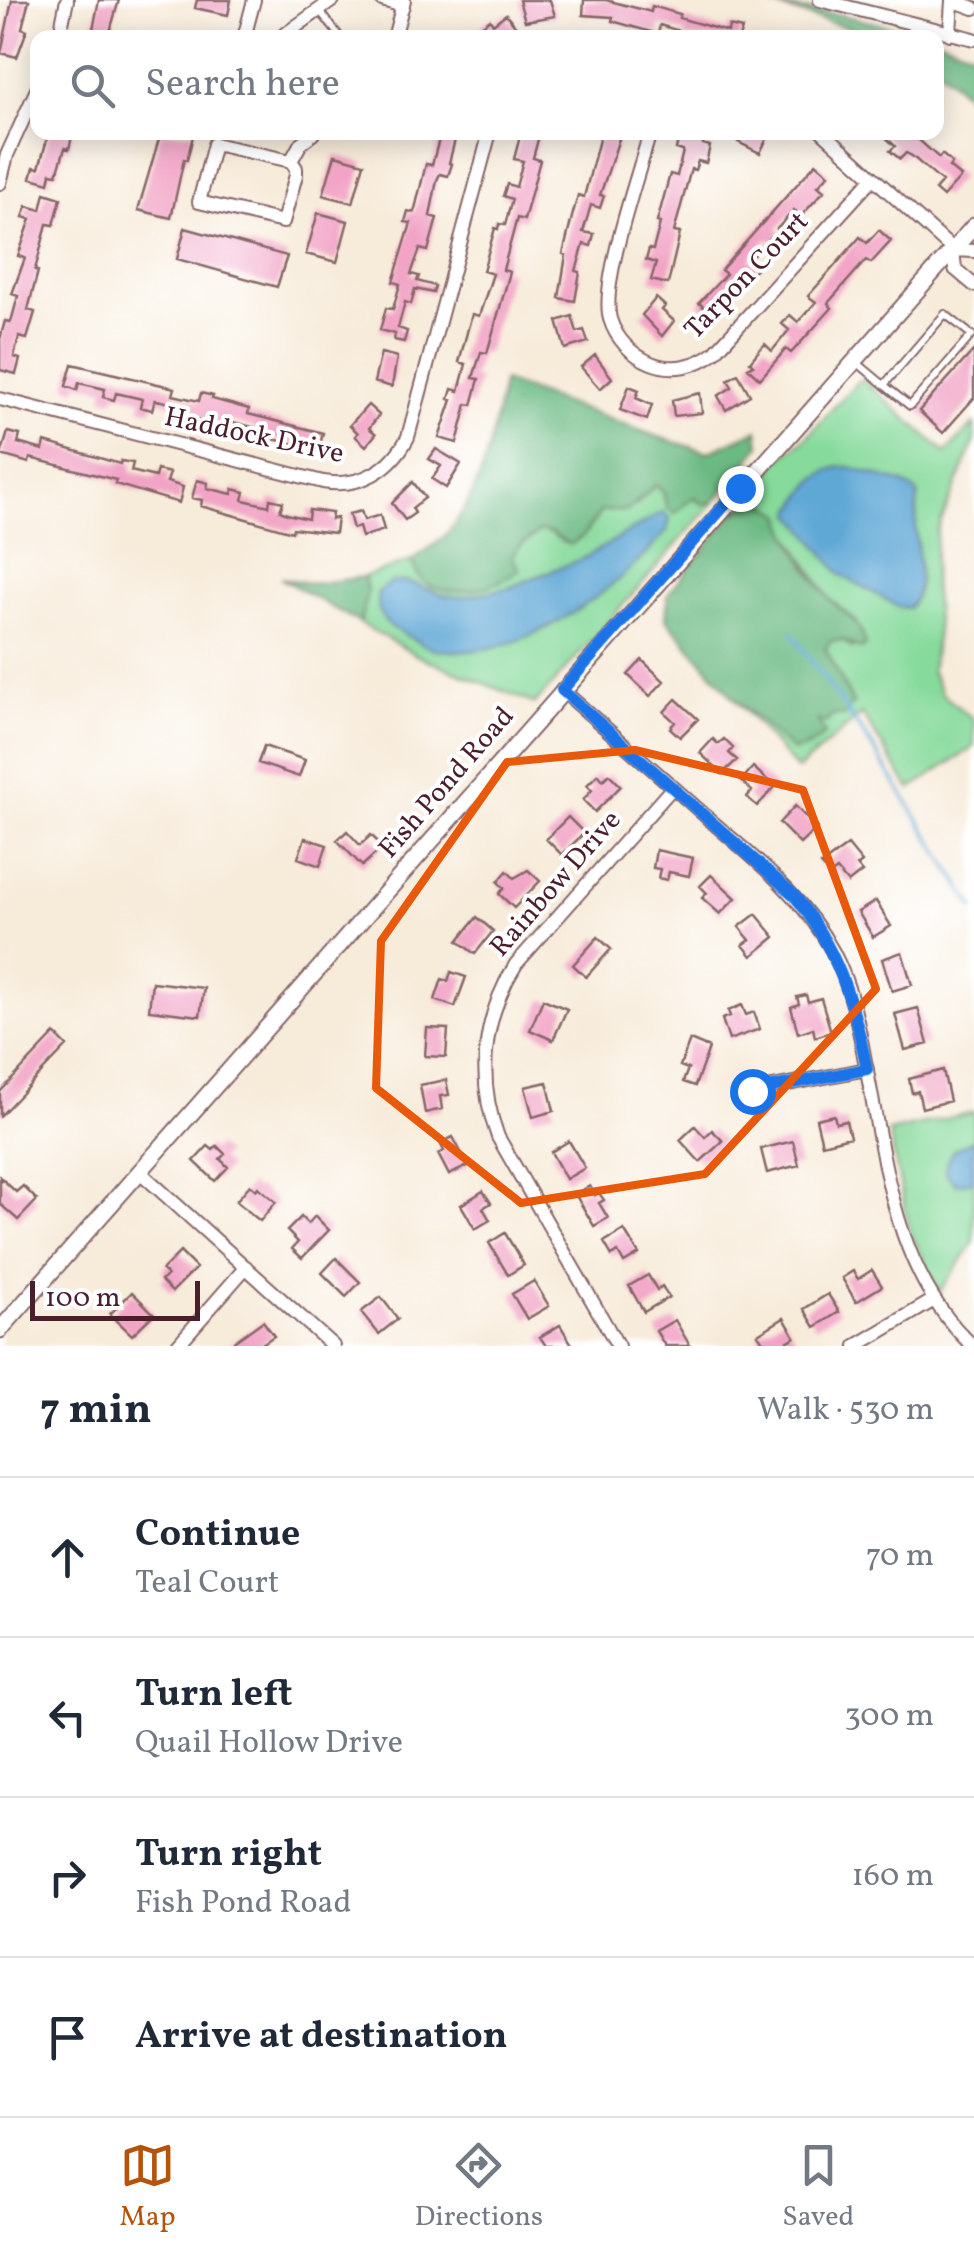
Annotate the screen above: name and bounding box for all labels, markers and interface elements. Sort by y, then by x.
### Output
search box [30,30,944,140]
icon: search [65,58,120,113]
text: Search here [145,59,340,112]
street label: Tarpon Court [676,203,818,349]
street label: Haddock Drive [161,398,347,474]
route end [718,466,764,512]
street label: Fish Pond Road [370,699,524,867]
street label: Rainbow Drive [481,802,631,966]
route start [730,1069,776,1115]
scale bar [30,1276,200,1320]
text: 100 m [45,1279,120,1318]
text: 7 min [40,1382,152,1441]
text: Walk · 530 m [757,1389,934,1433]
text: Continue [135,1509,300,1562]
icon: ahead [40,1530,95,1585]
text: 70 m [866,1535,934,1579]
text: Teal Court [135,1562,279,1606]
text: Turn left [135,1669,292,1722]
icon: left [40,1690,95,1745]
text: 300 m [844,1695,934,1739]
text: Quail Hollow Drive [135,1722,403,1766]
text: Turn right [135,1829,322,1882]
icon: right [40,1850,95,1905]
text: 160 m [851,1855,934,1899]
text: Fish Pond Road [135,1882,352,1926]
icon: arrive [40,2010,95,2065]
text: Arrive at destination [135,2011,508,2064]
tab: Map [120,2138,176,2237]
tab: Directions [415,2138,543,2237]
tab: Saved [782,2138,854,2237]

